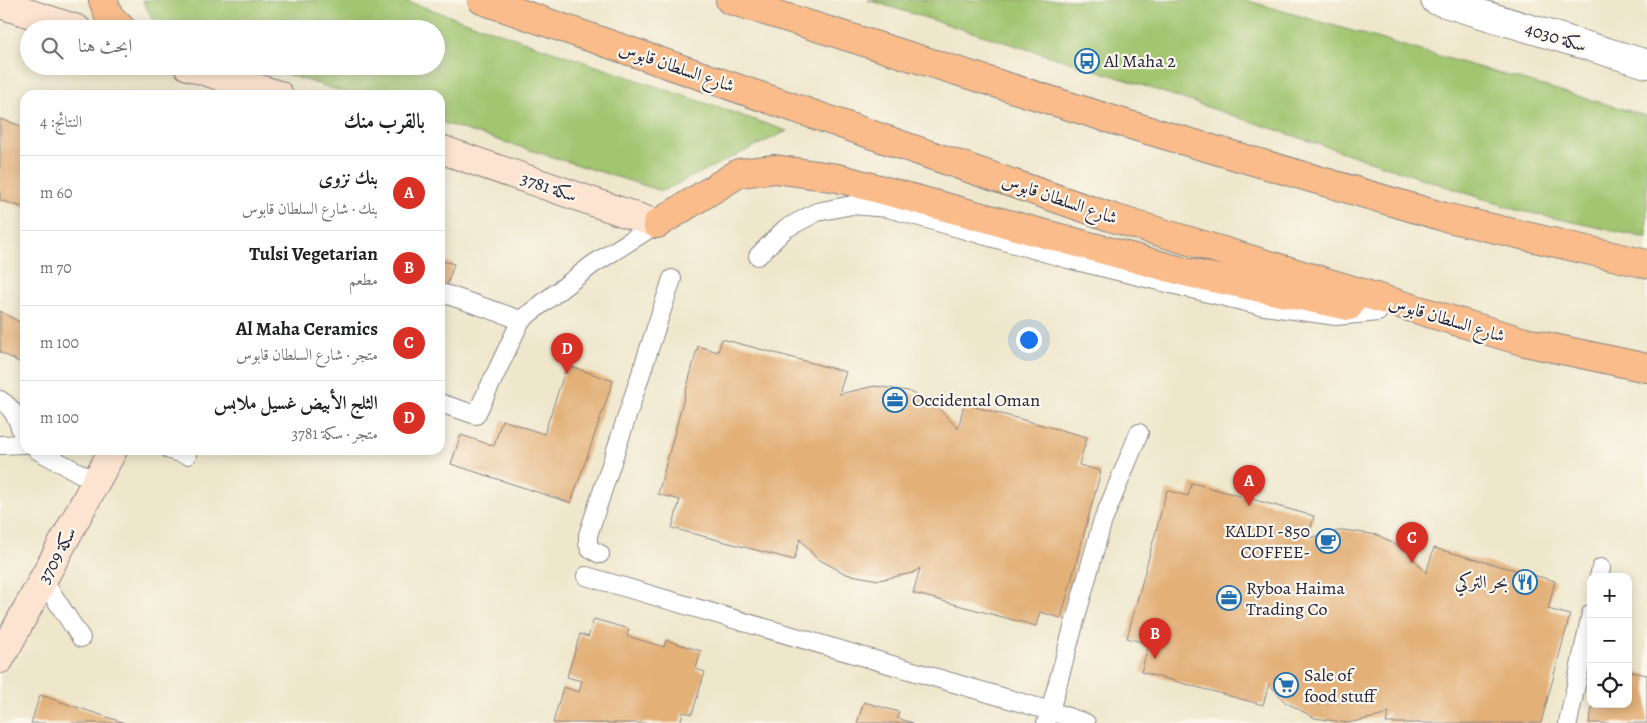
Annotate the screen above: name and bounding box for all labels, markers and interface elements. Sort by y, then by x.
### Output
street label: سكة 4030 [1522,16,1590,58]
search box [20,20,445,75]
text: ابحث هنا [78,33,132,59]
icon: search [38,34,66,62]
street label: شارع السلطان قابوس [615,36,738,101]
bus stop icon: Al Maha 2 [1074,48,1100,74]
place label: Al Maha 2 [1103,49,1176,73]
text: بالقرب منك [344,107,425,135]
text: النتائج: 4 [40,111,82,133]
text: بنك نزوى [319,165,378,191]
street label: سكة 3781 [518,166,580,208]
street label: شارع السلطان قابوس [998,168,1121,233]
text: 60 m [40,182,72,204]
text: A [404,182,414,204]
text: بنك · شارع السلطان قابوس [242,198,378,220]
text: Tulsi Vegetarian [249,241,378,267]
text: 70 m [40,257,72,279]
text: B [404,257,414,279]
text: مطعم [349,269,378,291]
street label: شارع السلطان قابوس [1385,290,1508,351]
text: Al Maha Ceramics [236,316,378,342]
your location [1016,327,1042,353]
text: 100 m [40,332,79,354]
text: C [404,332,414,354]
pin: D [551,333,583,374]
text: متجر · شارع السلطان قابوس [236,344,378,366]
office icon: Occidental Oman [882,387,908,413]
place label: Occidental Oman [912,388,1040,412]
text: الثلج الأبيض غسيل ملابس [214,390,378,416]
text: 100 m [40,407,79,429]
text: D [403,407,415,429]
text: متجر · سكة 3781 [291,423,378,445]
pin: A [1233,465,1265,506]
place label: KALDI -850 COFFEE- [1224,519,1310,564]
street label: سكة 3709 [32,522,82,588]
pin: C [1396,522,1428,563]
cafe icon: KALDI -850 COFFEE- [1315,528,1341,554]
restaurant icon: بحر التركي [1512,569,1538,595]
place label: بحر التركي [1455,570,1508,597]
map controls [1587,573,1632,708]
button: + [1587,573,1632,618]
place label: Ryboa Haima Trading Co [1246,576,1345,621]
office icon: Ryboa Haima Trading Co [1216,585,1242,611]
pin: B [1139,618,1171,659]
button: − [1587,618,1632,663]
place label: Sale of food stuff [1304,663,1378,708]
button: locate [1587,663,1632,708]
supermarket icon: Sale of food stuff [1273,672,1299,698]

